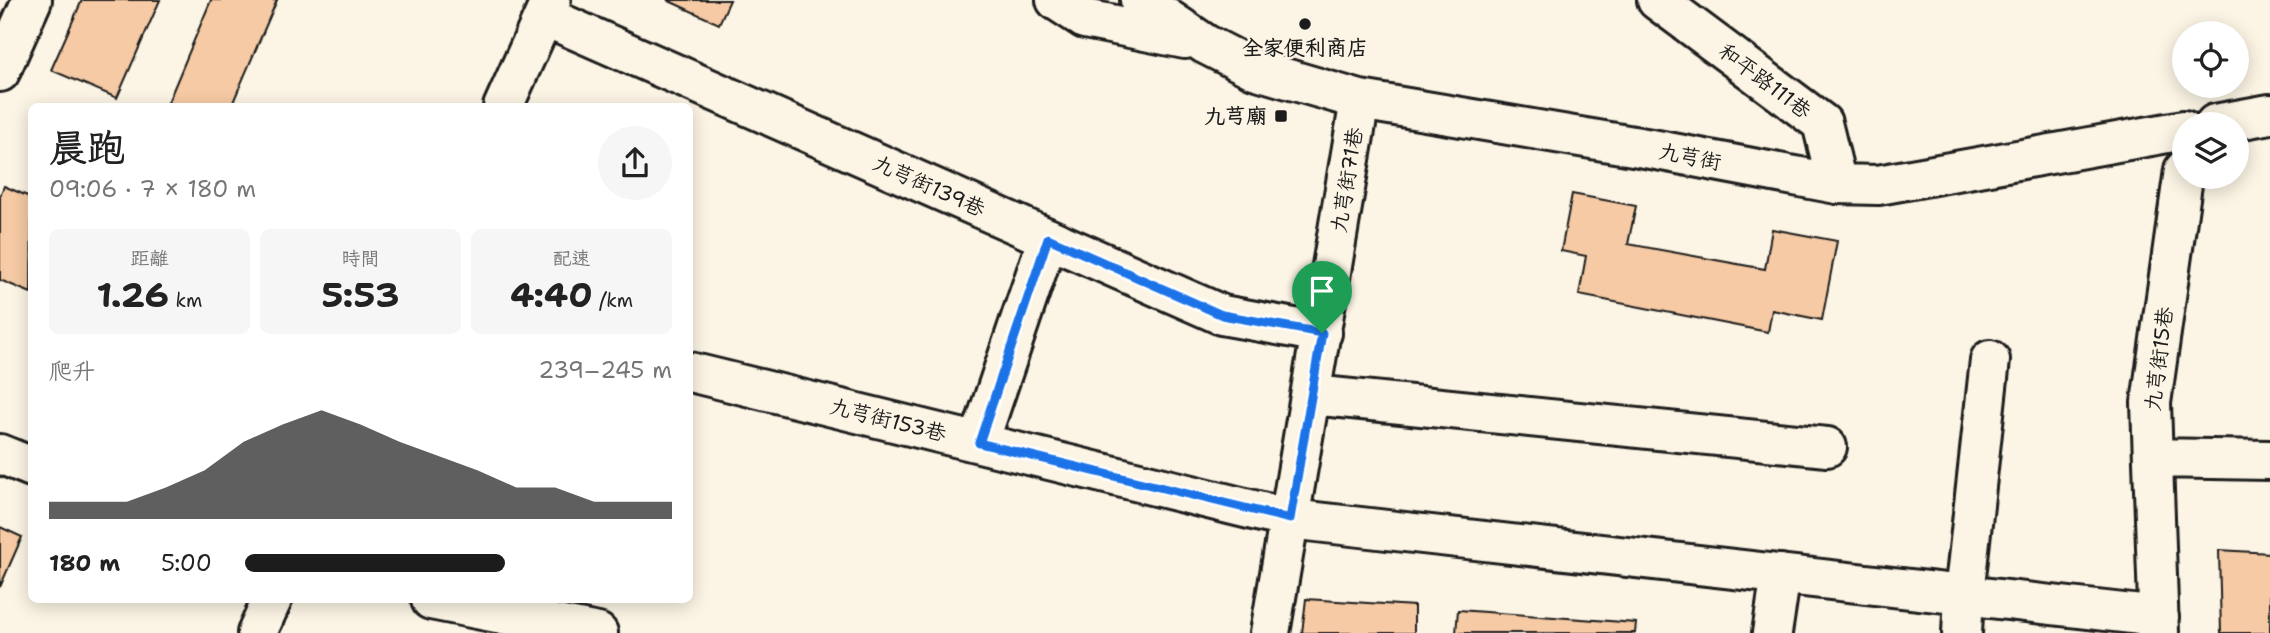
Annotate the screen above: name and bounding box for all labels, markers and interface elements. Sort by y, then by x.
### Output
marker: 全家便利商店 [1297,16,1313,32]
map controls [2172,21,2249,189]
button: locate [2172,21,2249,98]
place label: 全家便利商店 [1242,34,1368,62]
street label: 和平路111巷 [1713,37,1817,125]
place label: 九芎廟 [1204,102,1267,130]
marker: 九芎廟 [1273,108,1289,124]
button: layers [2172,112,2249,189]
text: 晨跑 [49,122,125,173]
street label: 九芎街71巷 [1325,125,1369,235]
button: share [598,126,672,200]
street label: 九芎街 [1656,137,1724,177]
street label: 九芎街139巷 [868,149,990,223]
text: 09:06 · 7 × 180 m [49,174,256,204]
text: 距離 [130,246,169,271]
text: 時間 [341,246,380,271]
text: 配速 [552,246,591,271]
pin [1292,261,1352,333]
text: 1.26 [97,271,169,318]
text: 5:53 [322,271,399,318]
text: 4:40 [510,271,593,318]
icon: arrive [1303,272,1341,310]
text: km [169,288,202,313]
text: /km [593,288,633,313]
street label: 九芎街15巷 [2139,305,2179,413]
text: 239–245 m [538,355,672,385]
text: 爬升 [49,356,95,386]
street label: 九芎街153巷 [827,392,949,448]
text: 180 m [49,548,120,578]
text: 5:00 [161,548,212,578]

